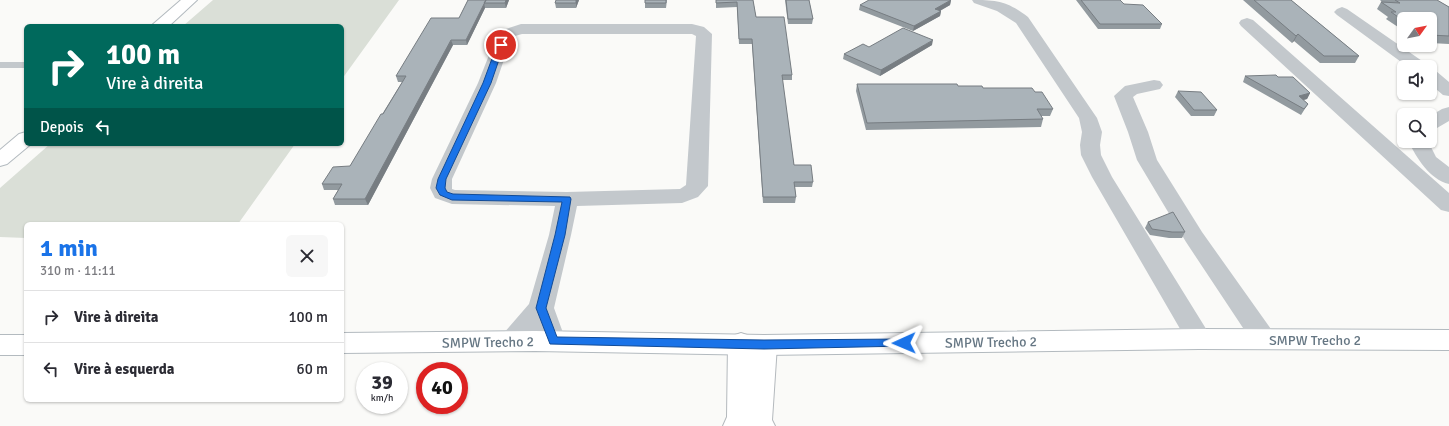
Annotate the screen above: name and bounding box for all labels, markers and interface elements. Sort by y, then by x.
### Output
north arrow [1397,12,1437,52]
map controls [1397,12,1437,148]
pin [484,28,518,62]
icon: arrive [490,34,512,56]
text: 100 m [106,38,180,72]
icon: right [40,40,92,92]
button: sound [1397,60,1437,100]
text: Vire à direita [106,72,203,94]
button: search [1397,108,1437,148]
icon: left [92,116,114,138]
text: Depois [40,118,84,136]
text: 1 min [40,233,98,263]
button: close [286,235,328,277]
text: 310 m · 11:11 [40,263,116,279]
icon: right [40,306,62,328]
text: Vire à direita [74,308,158,326]
text: 100 m [288,308,328,326]
position arrow [883,322,925,364]
street label: SMPW Trecho 2 [1269,332,1361,349]
street label: SMPW Trecho 2 [442,333,534,352]
street label: SMPW Trecho 2 [945,333,1037,352]
icon: left [40,358,62,380]
text: Vire à esquerda [74,360,174,378]
text: 60 m [297,360,328,378]
speed limit sign: 40 [416,362,468,414]
text: 39 [371,370,393,395]
text: km/h [371,392,393,404]

